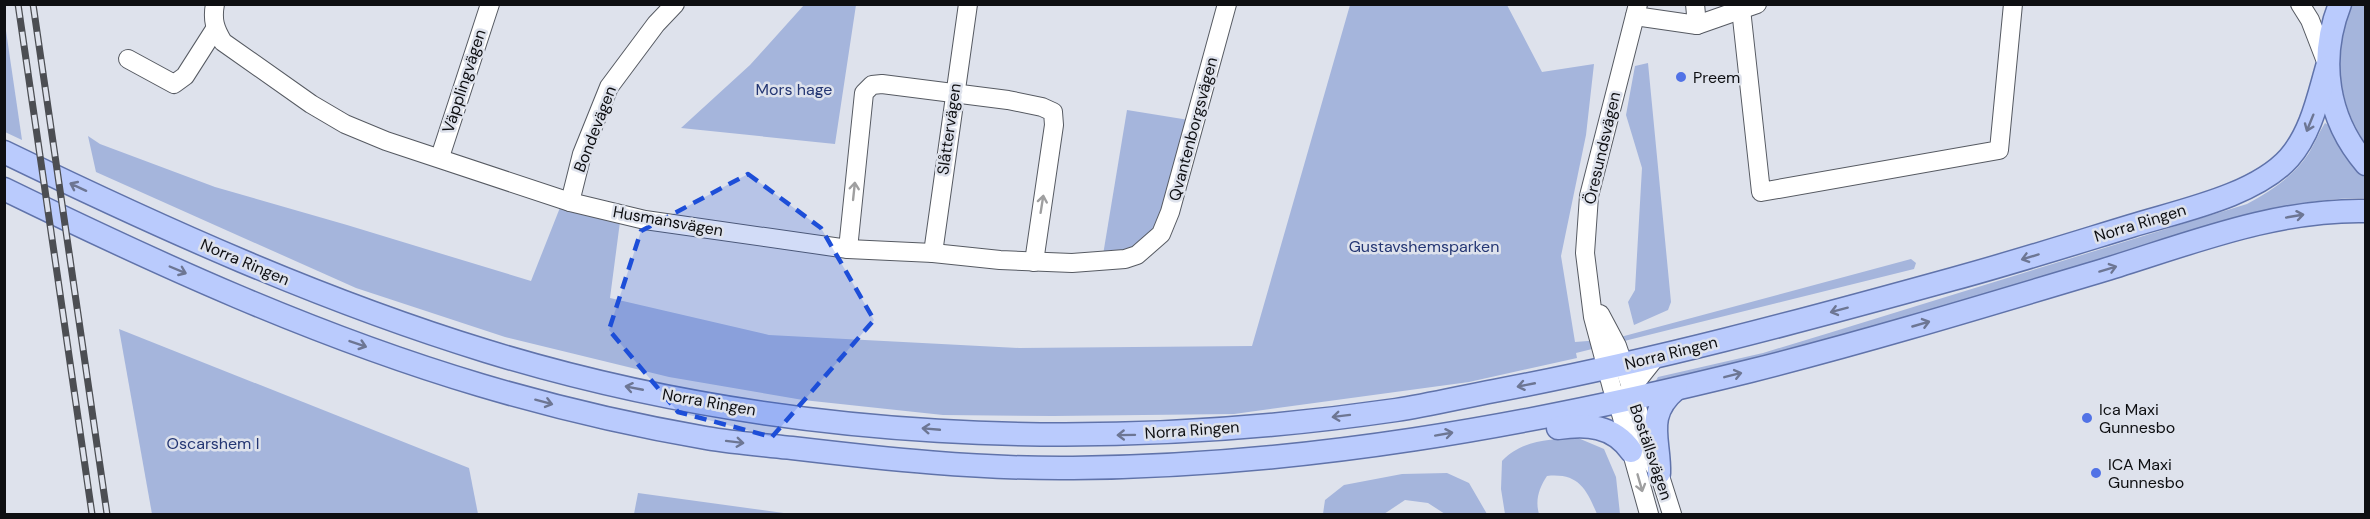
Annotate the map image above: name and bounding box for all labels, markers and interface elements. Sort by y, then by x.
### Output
street label: Väpplingvägen [437,27,491,135]
street label: Qvantenborgsvägen [1164,55,1222,203]
place label: Preem [1693,67,1740,88]
marker: Preem [1674,70,1688,84]
park label: Mors hage [756,79,832,100]
street label: Slåttervägen [932,82,966,176]
street label: Bondevägen [569,83,621,175]
street label: Öresundsvägen [1579,90,1625,206]
one-way arrow [2303,113,2314,132]
one-way arrow [69,180,87,192]
one-way arrow [849,181,860,201]
one-way arrow [1037,195,1048,214]
street label: Norra Ringen [2092,199,2188,247]
street label: Husmansvägen [611,201,725,241]
one-way arrow [2285,210,2305,221]
street label: Norra Ringen [197,234,293,290]
park label: Gustavshemsparken [1349,236,1499,257]
one-way arrow [2021,252,2040,263]
one-way arrow [2098,263,2117,274]
one-way arrow [168,265,186,276]
one-way arrow [1830,304,1849,316]
one-way arrow [1911,318,1930,329]
street label: Norra Ringen [1622,331,1720,375]
one-way arrow [348,340,367,351]
one-way arrow [1723,369,1742,380]
one-way arrow [1517,380,1537,391]
one-way arrow [625,382,644,393]
street label: Norra Ringen [661,383,757,421]
one-way arrow [534,397,553,408]
place label: Ica Maxi Gunnesbo [2099,399,2175,438]
street label: Boställsvägen [1625,401,1677,503]
one-way arrow [1332,411,1351,422]
marker: Ica Maxi Gunnesbo [2080,411,2094,425]
street label: Norra Ringen [1144,416,1240,444]
one-way arrow [922,423,941,434]
one-way arrow [1116,429,1136,440]
one-way arrow [1433,429,1453,440]
park label: Oscarshem I [167,433,259,454]
one-way arrow [724,436,744,447]
place label: ICA Maxi Gunnesbo [2108,454,2184,493]
marker: ICA Maxi Gunnesbo [2089,466,2103,480]
one-way arrow [1635,473,1646,492]

